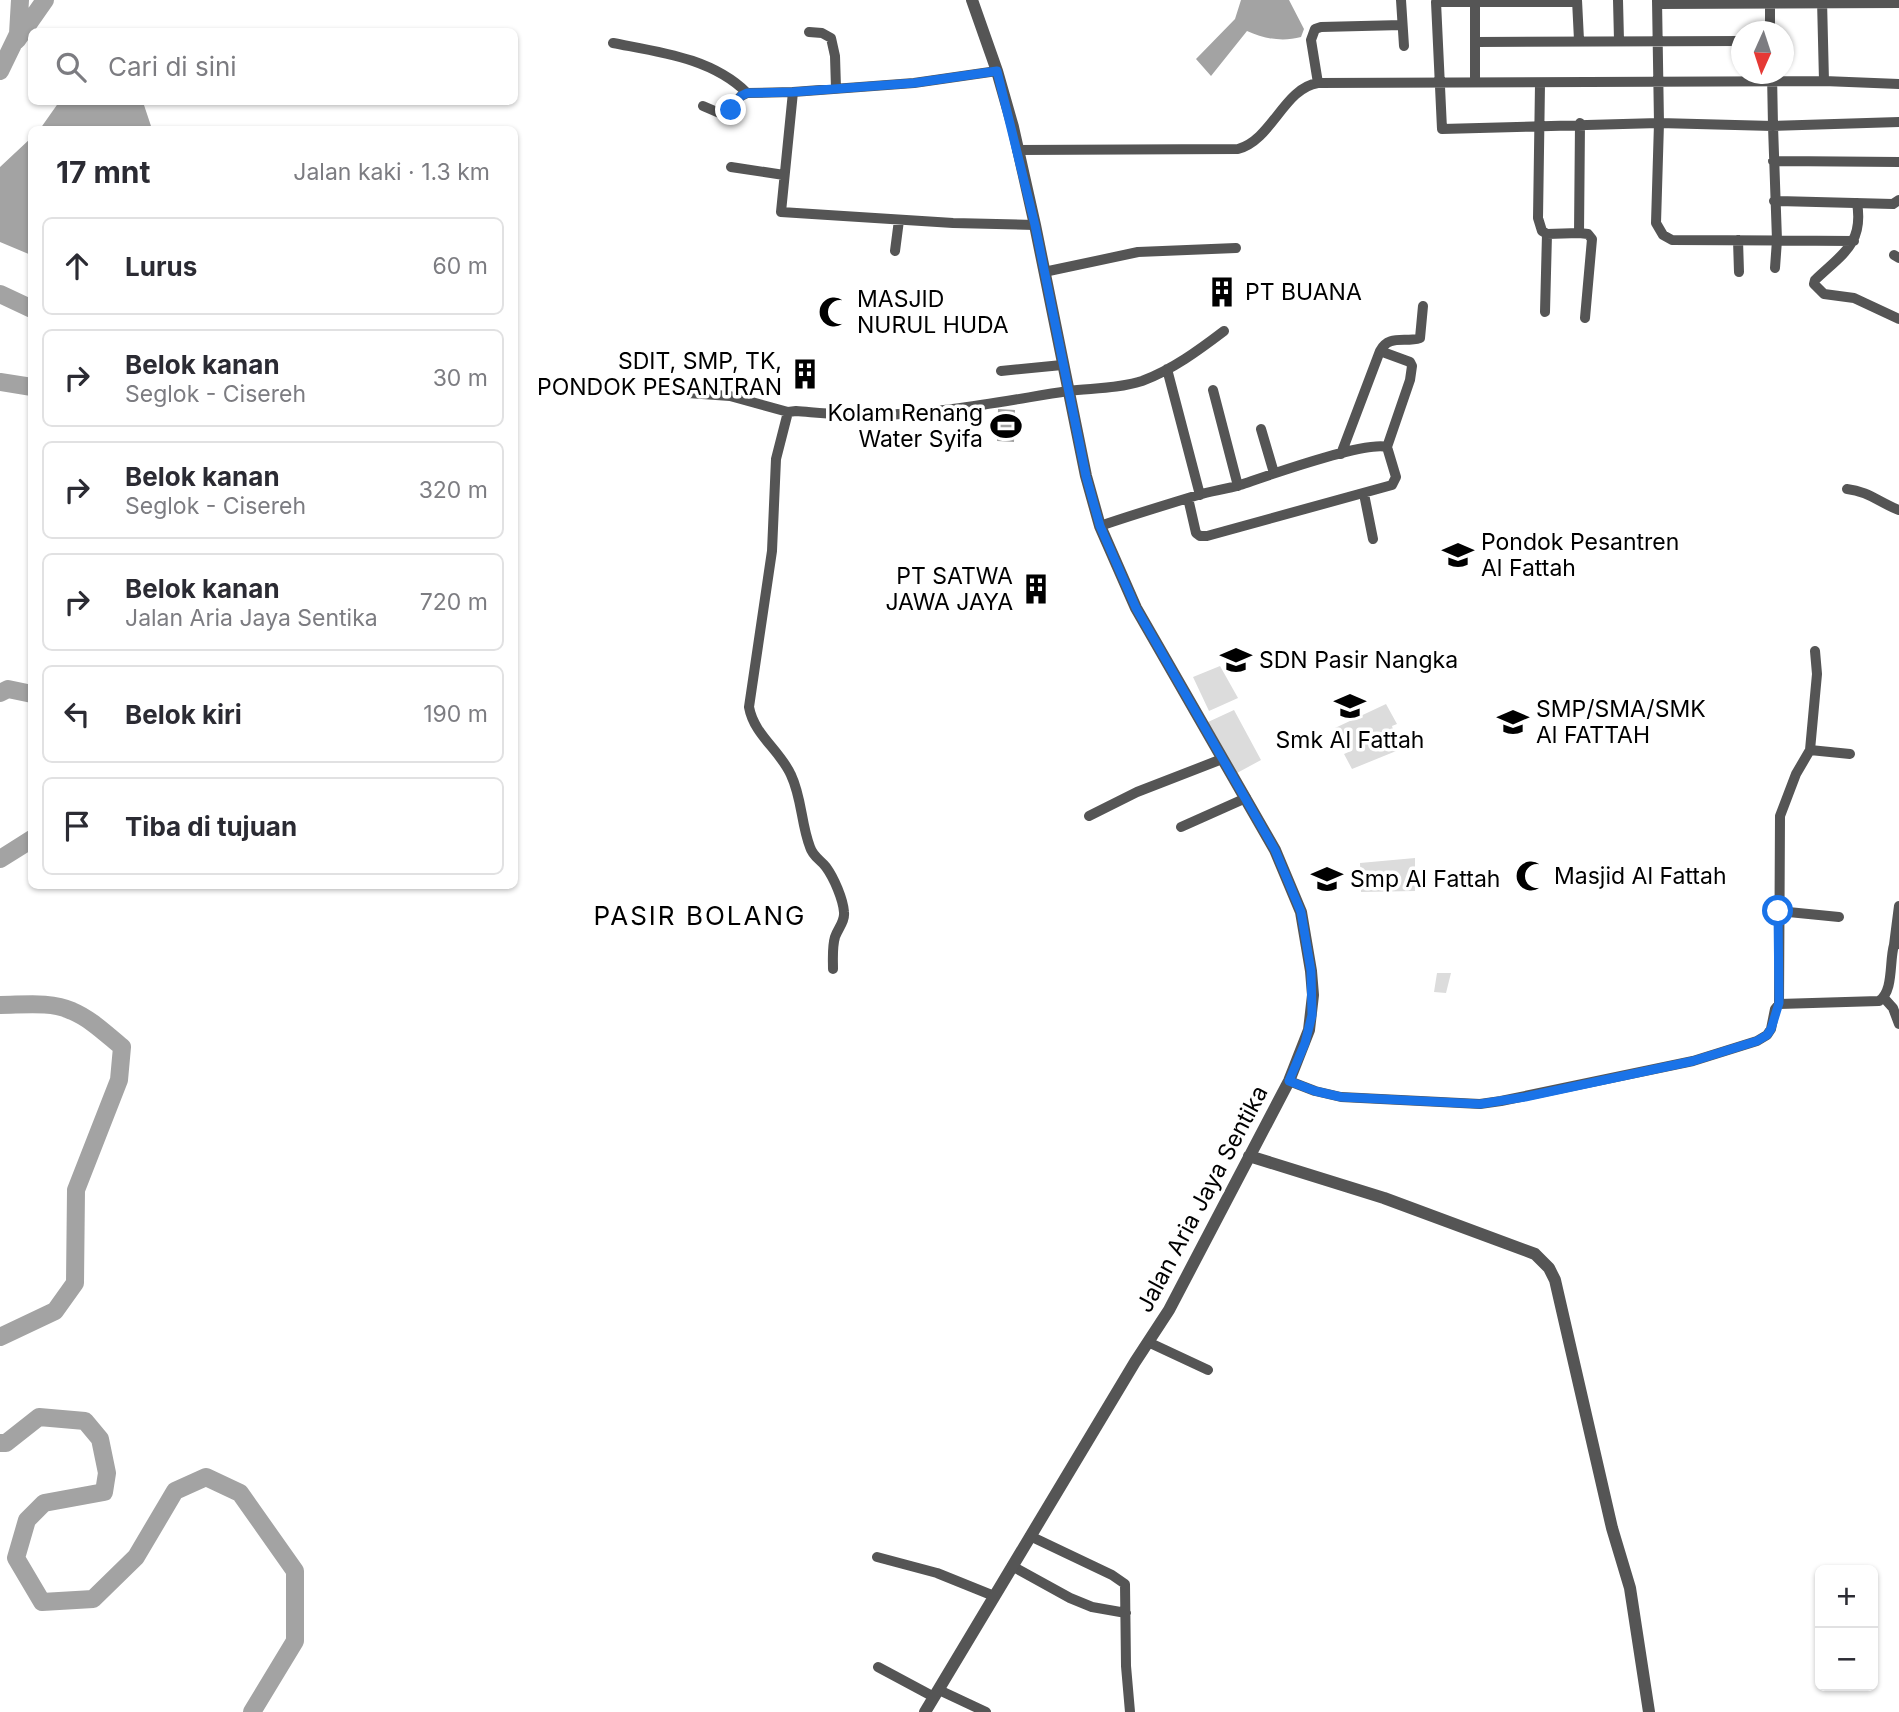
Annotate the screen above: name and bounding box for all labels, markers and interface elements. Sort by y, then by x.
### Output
north arrow [1731,21,1794,84]
search box [28,28,518,105]
icon: search [52,48,90,86]
text: Cari di sini [108,51,237,82]
route end [715,94,746,125]
text: 17 mnt [56,154,151,190]
text: Jalan kaki · 1.3 km [293,158,490,186]
icon: ahead [58,247,96,285]
text: Lurus [125,251,197,282]
text: 60 m [433,252,488,280]
building icon: PT BUANA [1205,275,1239,309]
place label: PT BUANA [1245,278,1362,306]
place label: MASJID NURUL HUDA [857,285,1009,339]
mosque icon: MASJID NURUL HUDA [817,295,851,329]
place label: SDIT, SMP, TK, PONDOK PESANTRAN [537,347,782,401]
text: Belok kanan [125,349,280,380]
building icon: SDIT, SMP, TK, PONDOK PESANTRAN [788,357,822,391]
icon: right [58,359,96,397]
text: 30 m [433,364,488,392]
text: Seglok - Cisereh [125,380,306,408]
place label: Kolam Renang Water Syifa [827,399,983,453]
sports icon: Kolam Renang Water Syifa [989,409,1023,443]
text: Belok kanan [125,461,280,492]
icon: right [58,471,96,509]
text: 320 m [419,476,488,504]
text: Seglok - Cisereh [125,492,306,520]
place label: Pondok Pesantren Al Fattah [1481,528,1679,582]
school or university icon: Pondok Pesantren Al Fattah [1441,538,1475,572]
place label: PT SATWA JAWA JAYA [885,562,1013,616]
building icon: PT SATWA JAWA JAYA [1019,572,1053,606]
text: Belok kanan [125,573,280,604]
icon: right [58,583,96,621]
text: 720 m [420,588,488,616]
text: Jalan Aria Jaya Sentika [125,604,378,632]
school or university icon: SDN Pasir Nangka [1219,643,1253,677]
place label: SDN Pasir Nangka [1259,646,1458,674]
school or university icon: Smk Al Fattah [1333,689,1367,723]
icon: left [58,695,96,733]
place label: SMP/SMA/SMK Al FATTAH [1536,695,1706,749]
text: Belok kiri [125,699,242,730]
text: 190 m [423,700,488,728]
school or university icon: SMP/SMA/SMK Al FATTAH [1496,705,1530,739]
place label: Smk Al Fattah [1276,726,1424,754]
icon: arrive [58,807,96,845]
text: Tiba di tujuan [125,811,297,842]
mosque icon: Masjid Al Fattah [1514,859,1548,893]
school or university icon: Smp Al Fattah [1310,862,1344,896]
place label: Masjid Al Fattah [1554,862,1726,890]
place label: Smp Al Fattah [1350,865,1500,893]
route start [1762,895,1793,926]
district label: PASIR BOLANG [594,900,806,931]
street label: Jalan Aria Jaya Sentika [1130,1081,1274,1317]
map controls [1815,1565,1878,1691]
button: + [1815,1565,1878,1628]
button: − [1815,1628,1878,1691]

